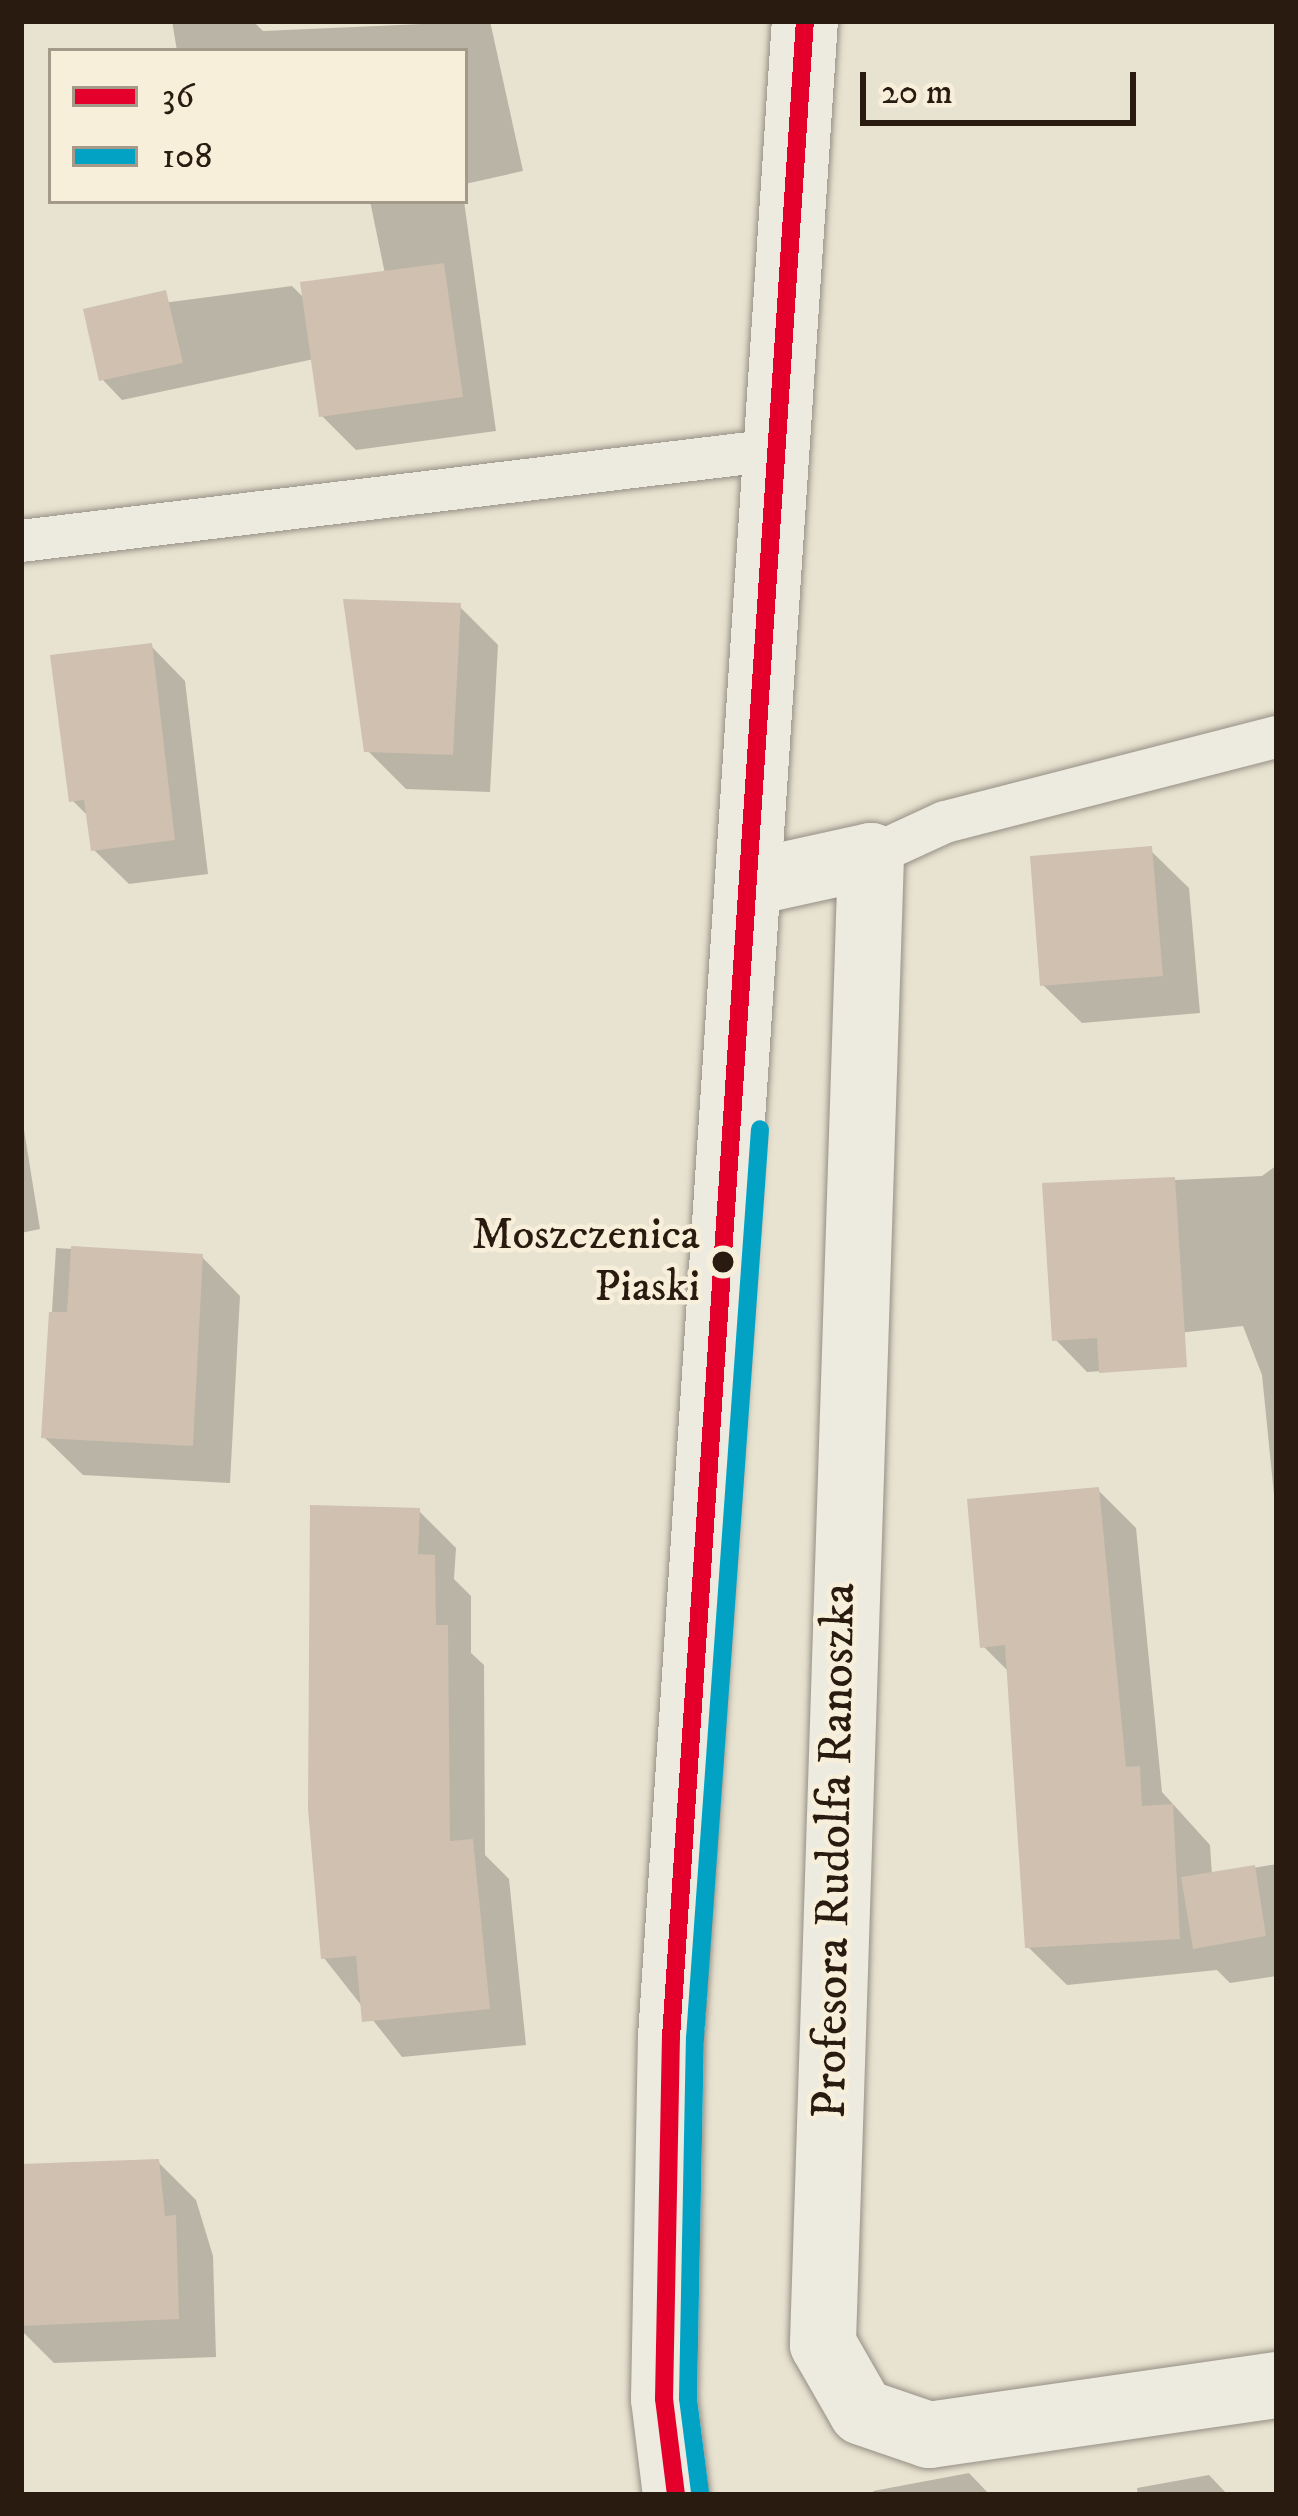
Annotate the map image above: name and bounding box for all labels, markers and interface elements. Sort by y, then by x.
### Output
legend [48,48,468,204]
scale bar [866,48,1142,122]
text: 20 m [881,70,953,115]
text: 36 [162,74,194,119]
text: 108 [162,134,212,179]
place label: Moszczenica Piaski [472,1209,700,1315]
marker: Moszczenica Piaski [712,1251,734,1273]
street label: Profesora Rudolfa Ranoszka [802,1583,868,2119]

